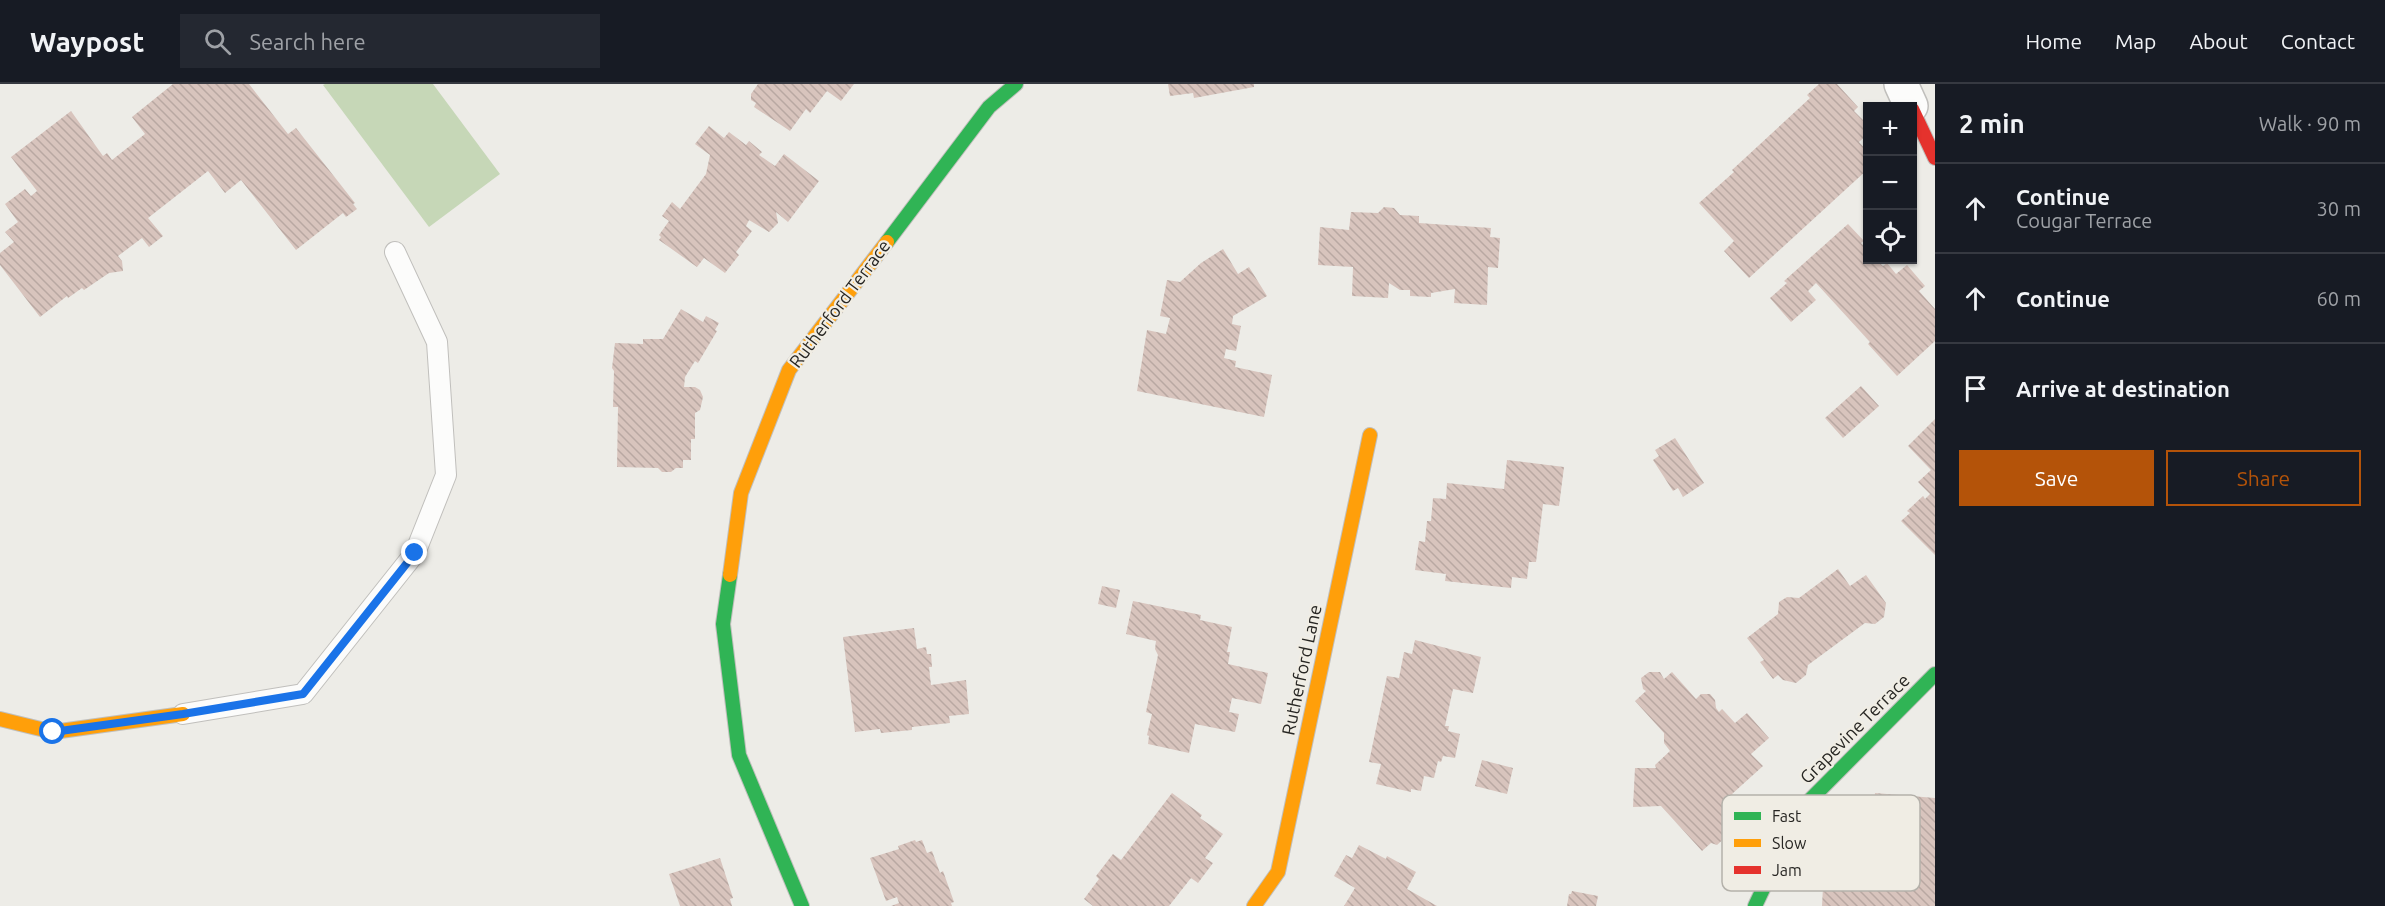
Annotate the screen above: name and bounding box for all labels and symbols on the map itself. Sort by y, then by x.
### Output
street label: Rutherford Terrace [785,236,894,371]
route end [401,539,427,565]
street label: Rutherford Lane [1277,603,1325,737]
street label: Grapevine Terrace [1796,670,1913,787]
route start [39,718,65,744]
legend [1722,795,1920,891]
text: Fast [1772,807,1802,825]
text: Slow [1772,834,1807,852]
text: Jam [1772,861,1802,879]

